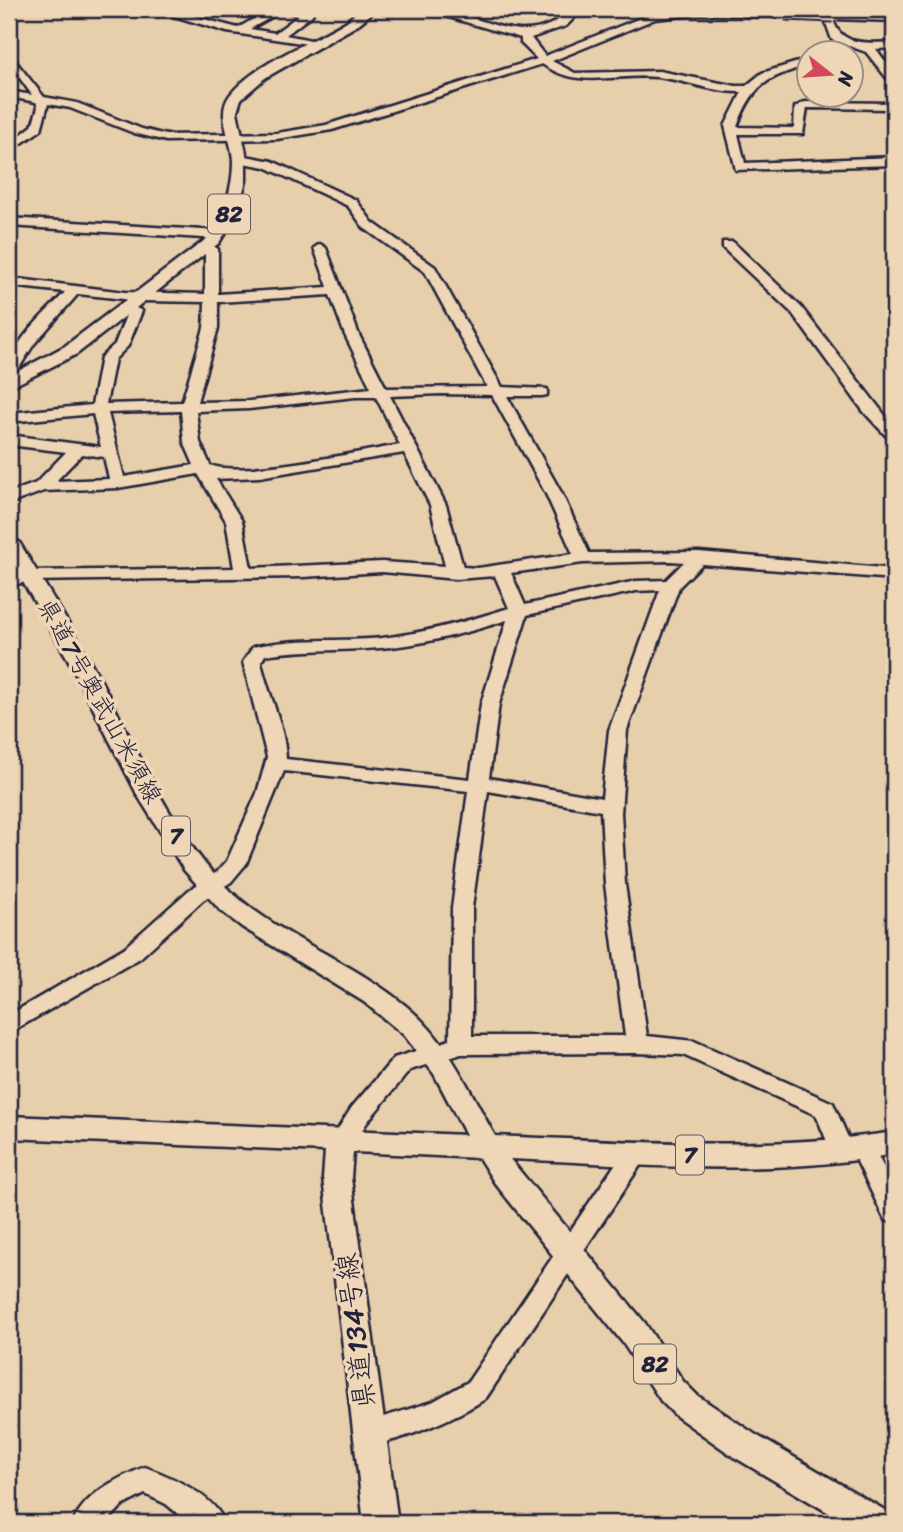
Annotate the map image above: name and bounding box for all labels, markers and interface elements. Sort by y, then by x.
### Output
north arrow [794,38,864,108]
text: N [828,67,864,91]
road number: 82 [208,195,250,234]
street label: 県道7号奥武山米須線 [26,590,174,812]
road number: 7 [162,816,190,856]
road number: 7 [676,1136,704,1174]
street label: 県道134号線 [322,1250,389,1412]
road number: 82 [634,1344,676,1384]

